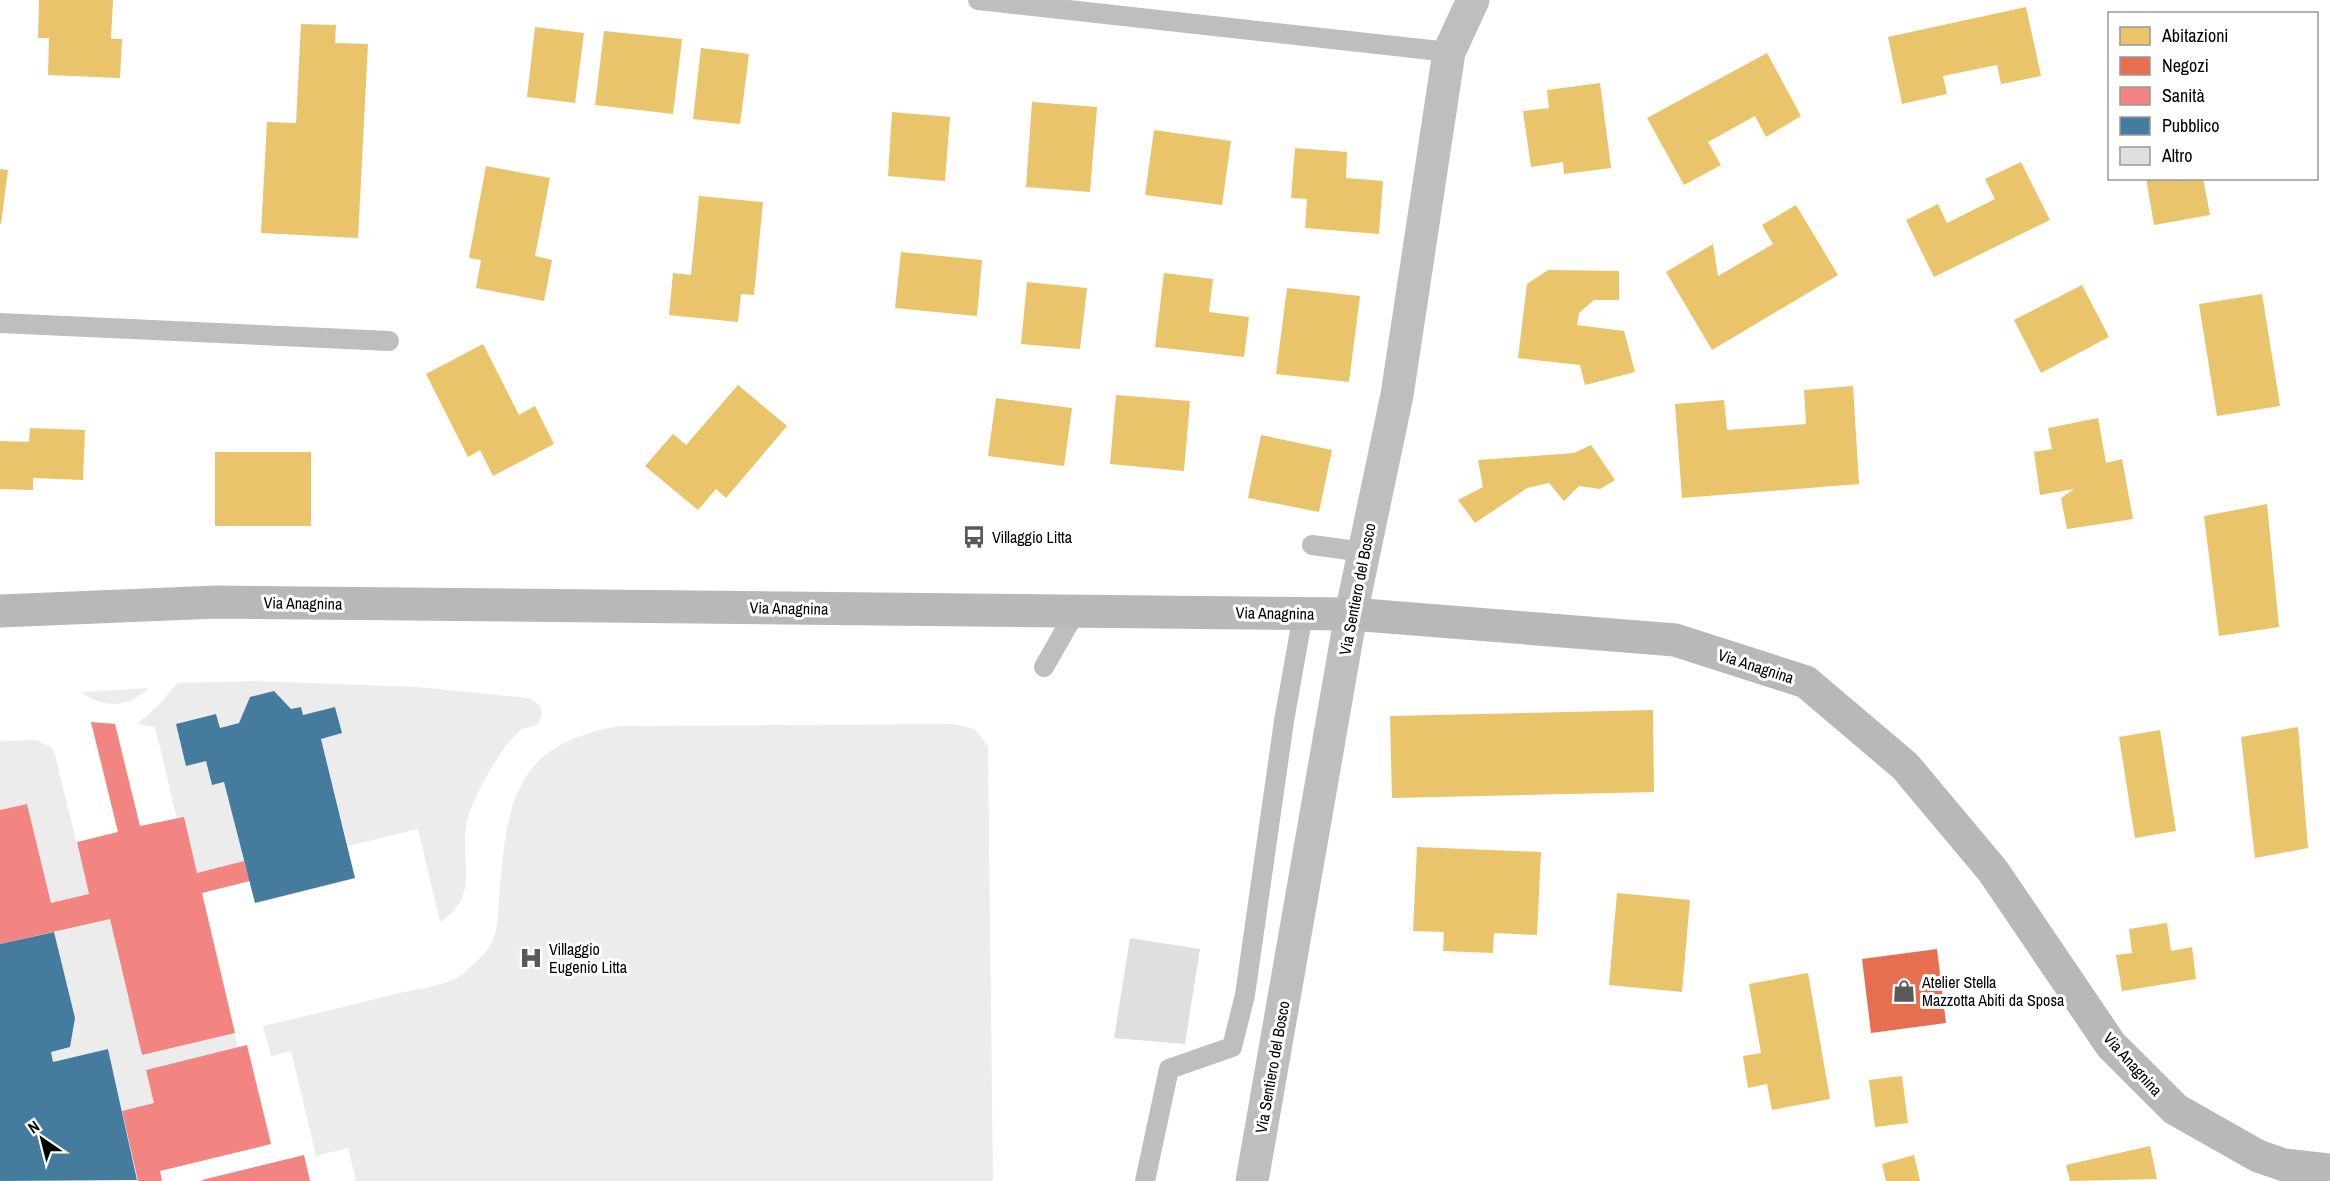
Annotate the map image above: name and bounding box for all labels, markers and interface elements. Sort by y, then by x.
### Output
legend [2108,12,2318,180]
text: Abitazioni [2161,23,2228,48]
text: Negozi [2162,53,2209,78]
text: Sanità [2162,83,2205,108]
text: Pubblico [2162,113,2219,138]
text: Altro [2161,143,2192,168]
street label: Via Sentiero del Bosco [1333,521,1381,657]
bus stop icon: Villaggio Litta [961,524,987,550]
place label: Villaggio Litta [992,526,1073,548]
street label: Via Anagnina [264,591,343,615]
street label: Via Anagnina [750,596,829,620]
street label: Via Anagnina [1236,601,1315,625]
street label: Via Anagnina [1715,643,1797,689]
place label: Villaggio Eugenio Litta [549,938,628,978]
hospital icon: Villaggio Eugenio Litta [518,945,544,971]
place label: Atelier Stella Mazzotta Abiti da Sposa [1921,971,2065,1011]
shop icon: Atelier Stella Mazzotta Abiti da Sposa [1891,978,1917,1004]
street label: Via Sentiero del Bosco [1250,999,1294,1135]
street label: Via Anagnina [2099,1027,2168,1101]
north arrow [12,1109,72,1169]
text: N [23,1115,44,1138]

